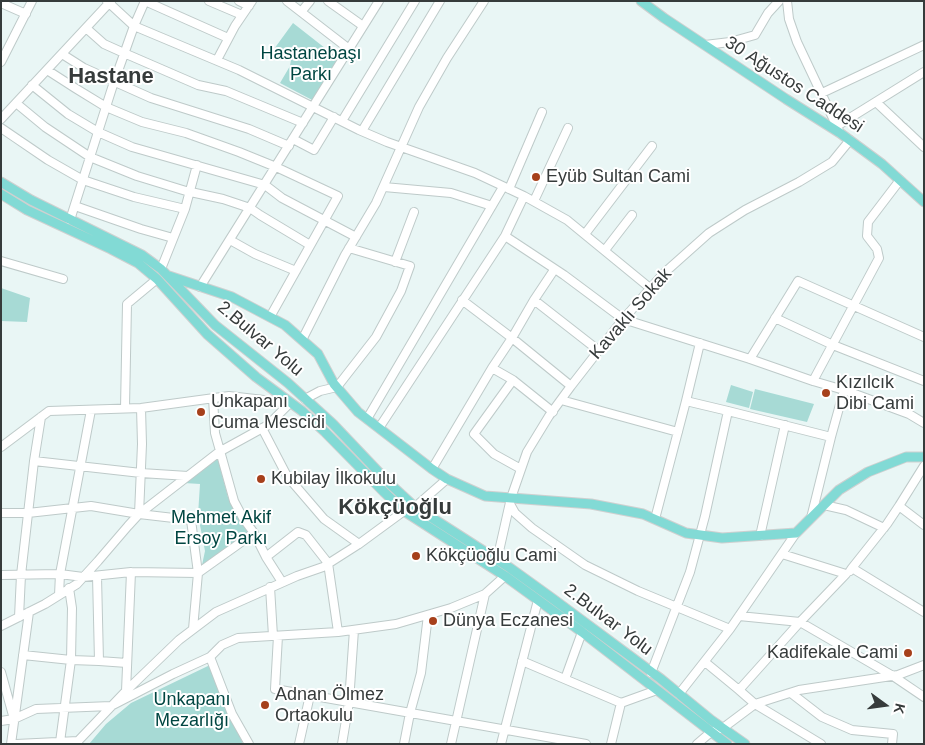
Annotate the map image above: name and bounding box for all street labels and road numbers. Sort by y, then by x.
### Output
street label: 30 Ağustos Caddesi [721,32,867,138]
street label: Kavaklı Sokak [585,264,677,364]
street label: 2.Bulvar Yolu [213,297,307,381]
street label: 2.Bulvar Yolu [559,580,657,660]

